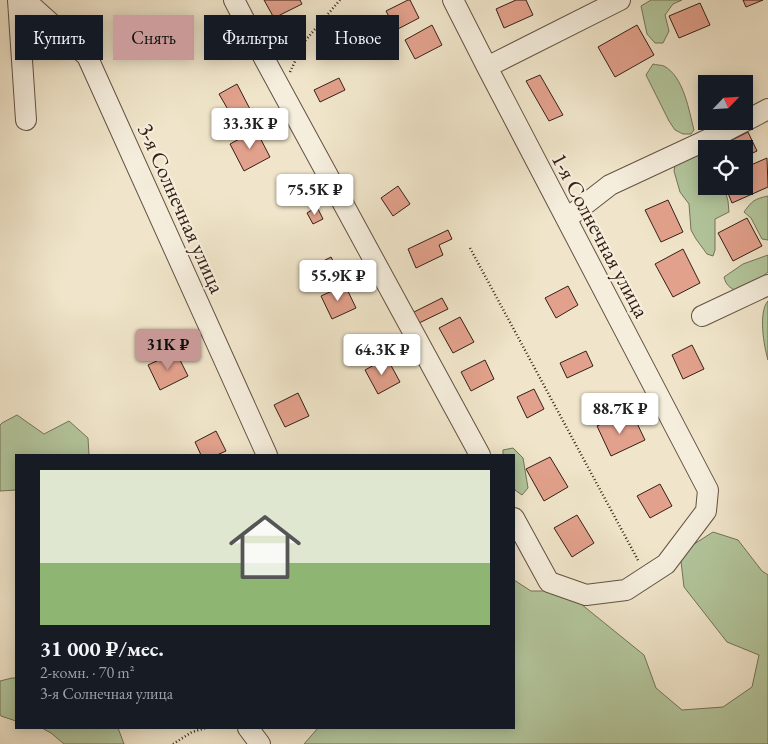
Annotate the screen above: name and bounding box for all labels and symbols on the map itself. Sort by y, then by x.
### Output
north arrow [698,75,752,130]
pin: 33.3K ₽ [204,108,296,150]
street label: 3-я Солнечная улица [131,119,232,298]
street label: 1-я Солнечная улица [545,148,656,323]
pin: 75.5K ₽ [269,174,361,216]
pin: 55.9K ₽ [292,260,384,302]
pin: 31K ₽ [133,328,203,371]
pin: 64.3K ₽ [336,334,428,376]
pin: 88.7K ₽ [574,392,666,435]

